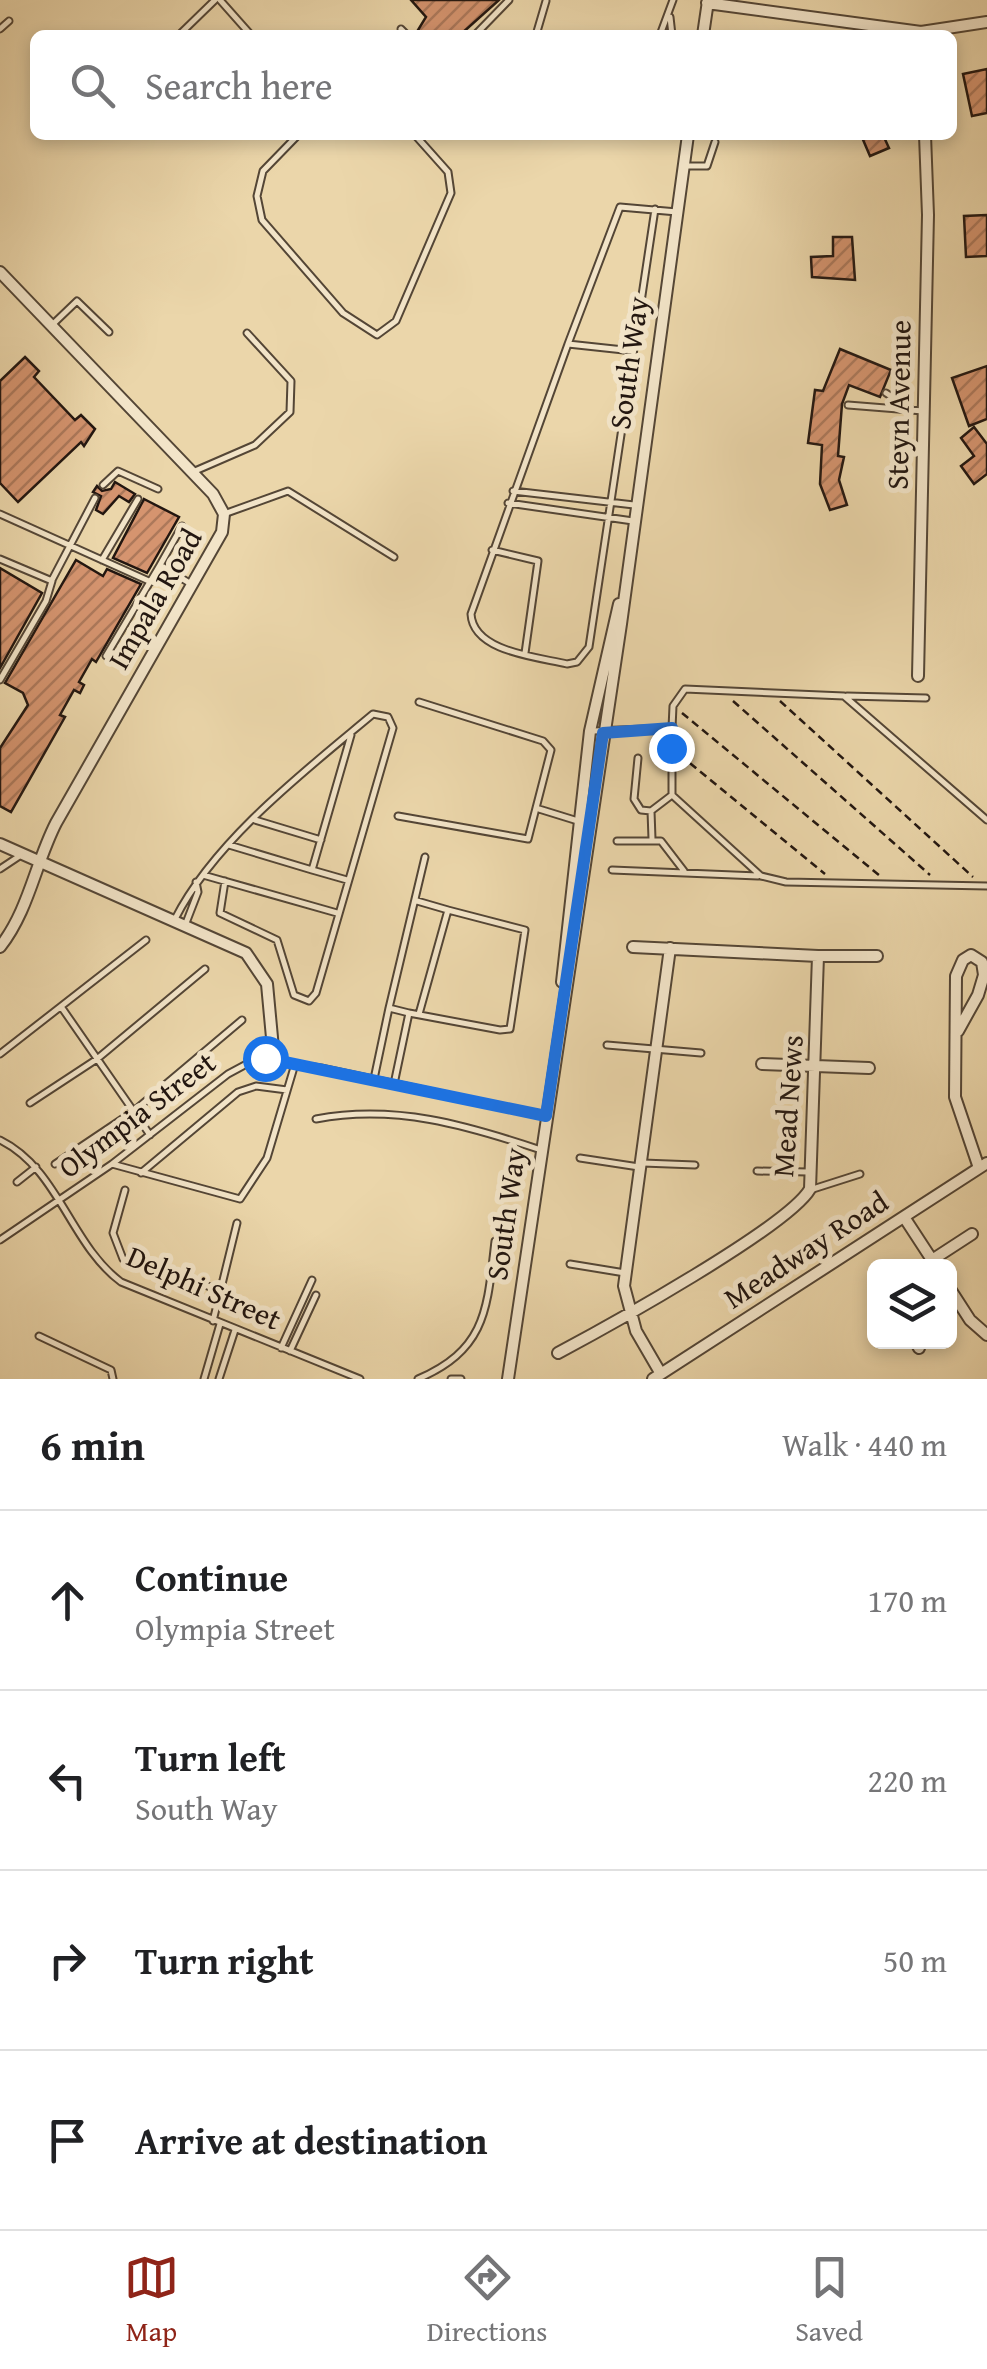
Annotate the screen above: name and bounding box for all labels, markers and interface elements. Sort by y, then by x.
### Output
search box [30,30,957,140]
text: Search here [145,57,333,113]
icon: search [65,58,120,113]
street label: South Way [597,294,659,432]
street label: Steyn Avenue [875,320,921,490]
street label: Impala Road [96,520,212,677]
route end [649,726,695,772]
street label: Mead News [760,1033,814,1178]
route start [243,1036,289,1082]
street label: Olympia Street [48,1040,225,1188]
street label: South Way [474,1145,536,1283]
street label: Meadway Road [715,1179,896,1319]
street label: Delphi Street [120,1233,289,1341]
map controls [867,1259,957,1349]
button: layers [867,1259,957,1349]
text: 6 min [40,1414,145,1475]
text: Walk · 440 m [782,1421,947,1468]
text: Continue [135,1549,288,1605]
icon: ahead [40,1573,95,1628]
text: 170 m [868,1577,947,1624]
text: Olympia Street [135,1605,335,1652]
text: Turn left [135,1729,286,1785]
icon: left [40,1753,95,1808]
text: 220 m [868,1757,947,1804]
text: South Way [135,1785,278,1832]
text: Turn right [135,1932,314,1988]
icon: right [40,1933,95,1988]
text: 50 m [883,1937,947,1984]
text: Arrive at destination [135,2112,488,2168]
icon: arrive [40,2113,95,2168]
tab: Map [124,2250,179,2351]
tab: Directions [427,2250,547,2351]
tab: Saved [795,2250,863,2351]

